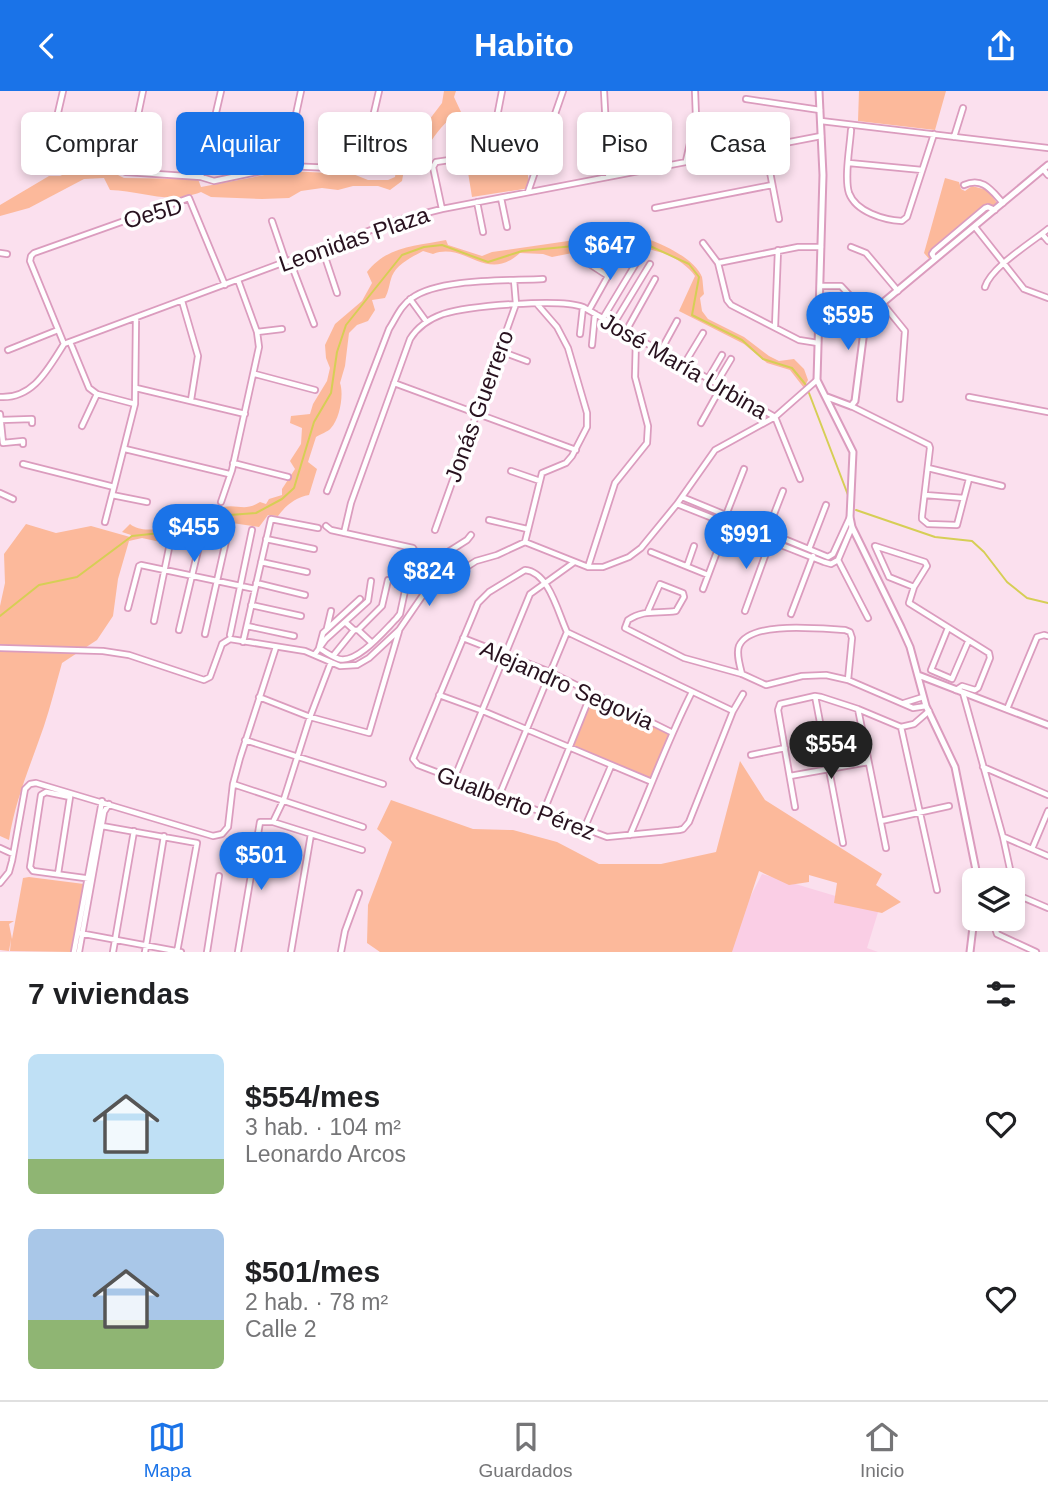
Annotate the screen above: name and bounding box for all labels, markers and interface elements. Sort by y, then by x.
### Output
icon: back [28,27,66,65]
text: Habito [474,27,574,63]
icon: share [982,27,1020,65]
chip: Comprar [21,112,162,175]
chip: Alquilar [176,112,304,175]
chip: Filtros [318,112,432,175]
chip: Nuevo [446,112,563,175]
chip: Piso [577,112,672,175]
chip: Casa [686,112,790,175]
street label: Oe5D [121,192,185,234]
street label: Leonidas Plaza [275,201,433,277]
pin: $647 [569,223,651,282]
text: $647 [584,232,636,258]
pin: $595 [807,293,889,352]
text: $595 [822,302,874,328]
street label: José María Urbina [596,308,772,424]
street label: Jonás Guerrero [439,326,519,486]
pin: $455 [153,505,235,564]
pin: $991 [705,511,787,571]
text: $455 [168,514,220,540]
text: $991 [720,521,772,547]
pin: $824 [388,549,470,608]
text: $824 [403,558,455,584]
street label: Alejandro Segovia [476,635,658,735]
pin: $554 [790,721,872,781]
text: $554 [805,731,857,757]
street label: Gualberto Pérez [433,761,599,845]
pin: $501 [220,833,302,892]
text: $501 [235,842,287,868]
map controls [962,868,1025,931]
button: layers [962,868,1025,931]
icon: filters [982,975,1020,1013]
text: 7 viviendas [28,977,190,1010]
text: $554/mes [245,1080,380,1113]
icon: home [84,1082,168,1166]
icon: heart [982,1105,1020,1143]
text: 3 hab. · 104 m² [245,1114,401,1140]
text: Leonardo Arcos [245,1141,406,1167]
text: $501/mes [245,1255,380,1288]
icon: home [84,1257,168,1341]
icon: heart [982,1280,1020,1318]
text: 2 hab. · 78 m² [245,1289,388,1315]
text: Calle 2 [245,1316,317,1342]
tab: Mapa [144,1418,191,1482]
tab: Guardados [479,1418,573,1482]
tab: Inicio [860,1418,904,1482]

